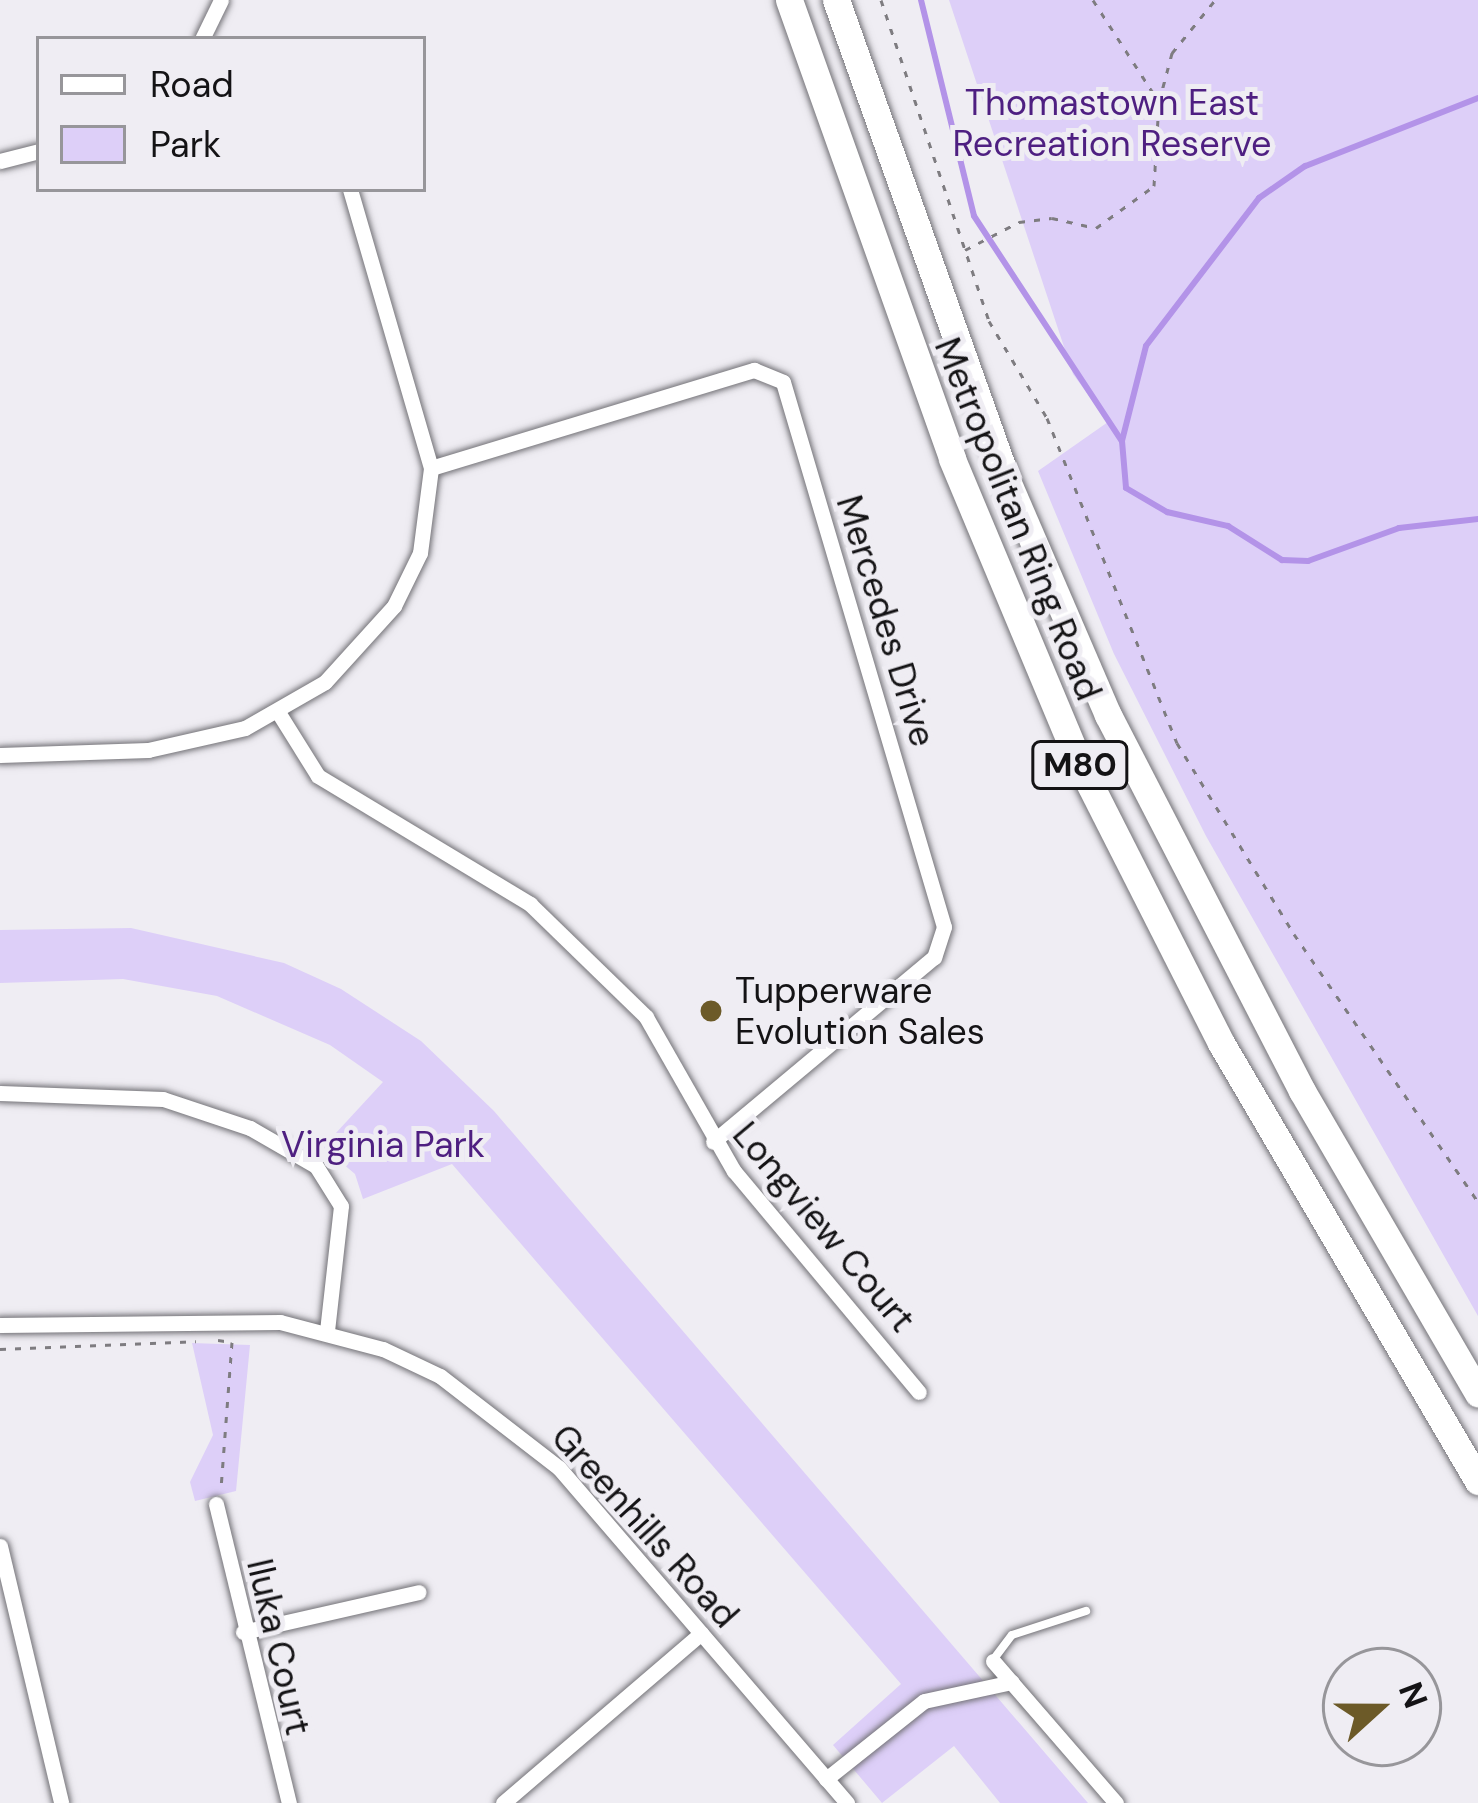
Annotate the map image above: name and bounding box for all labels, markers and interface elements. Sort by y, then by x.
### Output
legend [36,36,426,192]
text: Road [150,61,234,108]
park label: Thomastown East Recreation Reserve [953,80,1271,165]
text: Park [150,121,221,168]
street label: Metropolitan Ring Road [926,332,1110,706]
street label: Mercedes Drive [827,490,945,752]
road number: M80 [1029,738,1131,792]
place label: Tupperware Evolution Sales [735,968,985,1053]
marker: Tupperware Evolution Sales [698,998,724,1024]
street label: Longview Court [724,1114,924,1340]
park label: Virginia Park [281,1123,485,1167]
street label: Greenhills Road [543,1416,747,1636]
street label: Iluka Court [238,1555,320,1739]
north arrow [1322,1647,1442,1767]
text: N [1389,1676,1438,1714]

